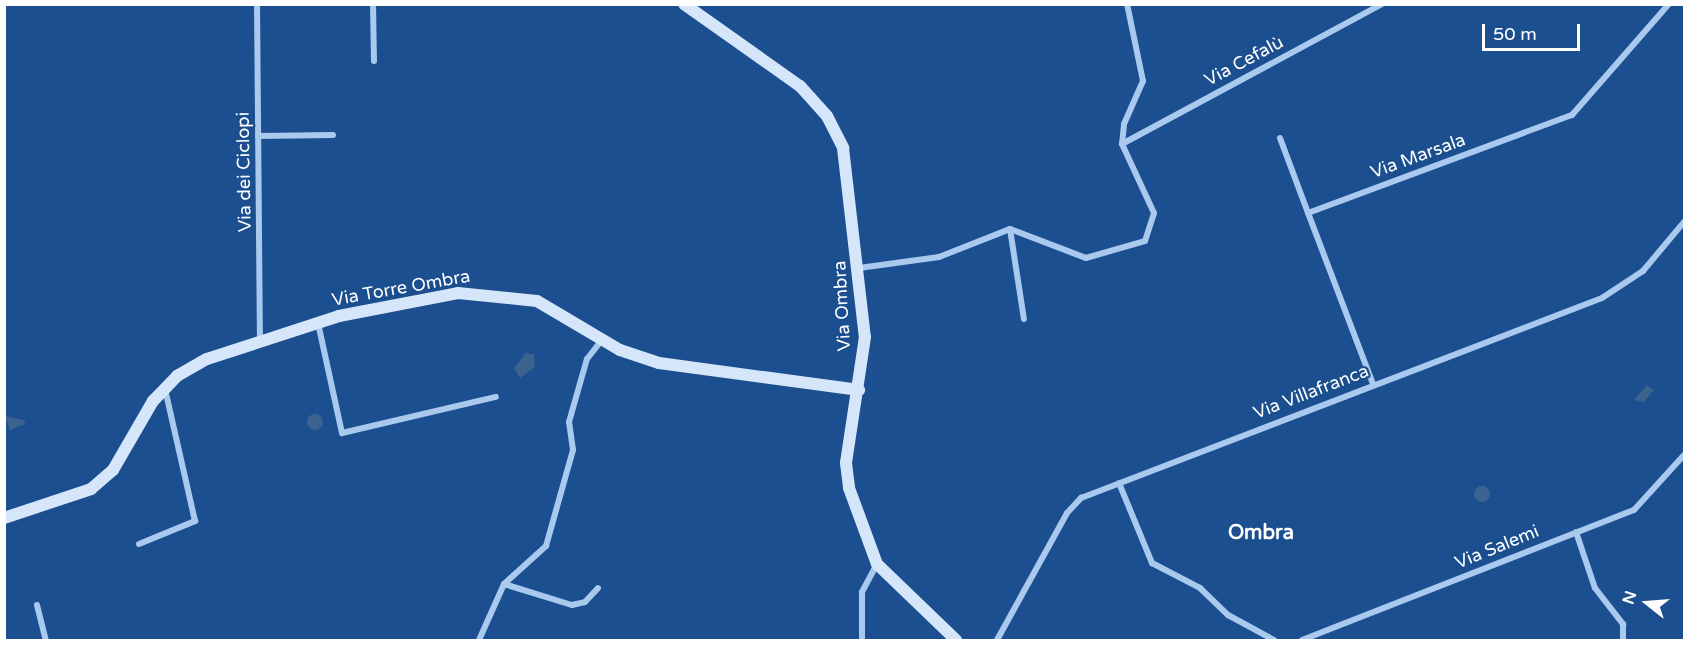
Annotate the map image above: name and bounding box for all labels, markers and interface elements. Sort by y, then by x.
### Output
scale bar [1485,12,1582,50]
text: 50 m [1493,23,1537,45]
street label: Via Cefalù [1201,31,1287,91]
street label: Via dei Ciclopi [232,112,256,232]
street label: Via Marsala [1368,129,1468,183]
street label: Via Ombra [829,260,855,352]
street label: Via Torre Ombra [330,265,472,311]
street label: Via Villafranca [1250,360,1372,424]
street label: Via Salemi [1452,520,1542,574]
district label: Ombra [1228,521,1294,545]
north arrow [1617,573,1677,633]
text: N [1618,589,1641,607]

